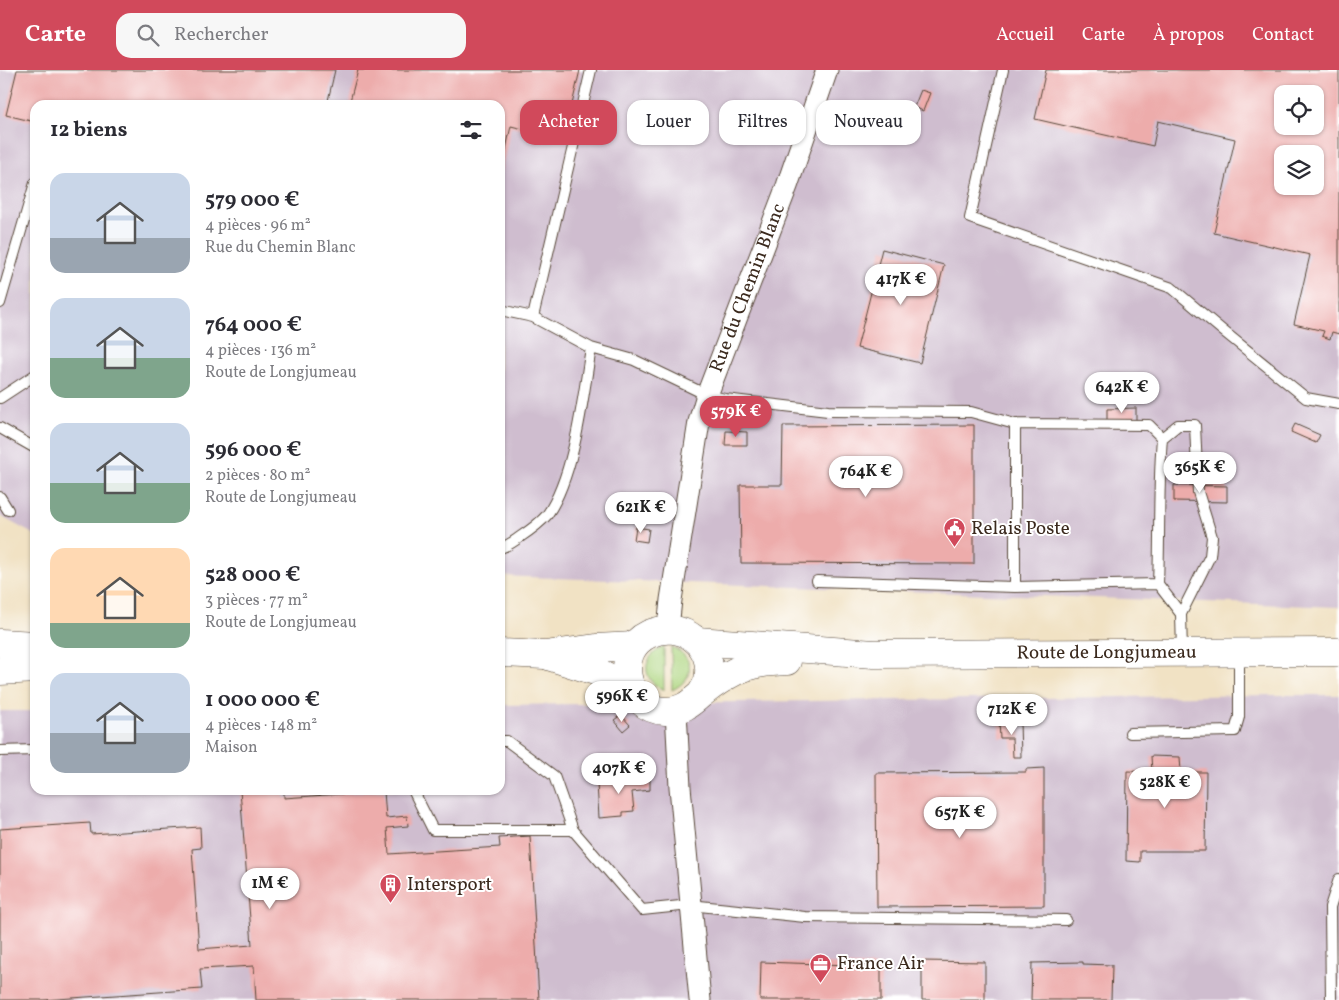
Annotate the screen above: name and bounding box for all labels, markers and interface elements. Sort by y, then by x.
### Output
search box [116,13,466,58]
text: Carte [25,18,86,52]
icon: search [134,21,162,49]
text: Rechercher [174,22,268,48]
text: Accueil [996,23,1054,48]
text: Carte [1082,23,1125,48]
text: À propos [1153,23,1224,48]
text: Contact [1252,23,1314,48]
map controls [1274,85,1324,195]
button: locate [1274,85,1324,135]
chip: Acheter [520,100,617,145]
chip: Louer [627,100,709,145]
chip: Filtres [719,100,806,145]
chip: Nouveau [816,100,921,145]
text: 12 biens [50,116,127,145]
icon: filters [457,116,485,144]
button: layers [1274,145,1324,195]
text: 579 000 € [205,186,299,215]
icon: home [90,193,150,253]
street label: Rue du Chemin Blanc [704,200,792,376]
text: 4 pièces · 96 m² [205,215,311,237]
text: Rue du Chemin Blanc [205,237,356,259]
pin: 417K € [860,264,942,306]
text: 417K € [876,269,926,291]
text: 764 000 € [205,311,302,340]
icon: home [90,318,150,378]
text: 4 pièces · 136 m² [205,340,316,362]
text: Route de Longjumeau [205,362,357,384]
pin: 642K € [1081,372,1163,414]
text: 642K € [1095,377,1149,399]
pin: 579K € [695,396,777,438]
text: 579K € [711,401,761,423]
text: 596 000 € [205,436,302,465]
icon: home [90,443,150,503]
pin: 365K € [1159,452,1241,494]
pin: 764K € [825,456,907,498]
text: 365K € [1174,457,1226,479]
text: 764K € [840,461,892,483]
text: 2 pièces · 80 m² [205,465,311,487]
text: Route de Longjumeau [205,487,357,509]
pin: 621K € [600,492,682,534]
text: 621K € [616,497,666,519]
place label: Relais Poste [971,516,1070,542]
public building icon: Relais Poste [943,517,967,548]
text: 528 000 € [205,561,301,590]
icon: home [90,568,150,628]
text: 3 pièces · 77 m² [205,590,308,612]
text: Route de Longjumeau [205,612,357,634]
street label: Route de Longjumeau [1016,640,1197,666]
pin: 596K € [581,680,663,723]
text: 1 000 000 € [205,686,320,715]
text: 596K € [596,686,648,708]
icon: home [90,693,150,753]
pin: 712K € [971,694,1053,736]
text: 712K € [988,699,1036,721]
text: 4 pièces · 148 m² [205,715,317,737]
text: Maison [205,737,258,759]
pin: 407K € [578,752,660,795]
text: 407K € [592,758,646,780]
pin: 528K € [1124,766,1206,809]
text: 528K € [1139,772,1191,794]
pin: 657K € [919,796,1001,839]
text: 657K € [935,802,985,824]
pin: 1M € [240,868,300,910]
place label: Intersport [407,872,493,898]
text: 1M € [252,873,288,895]
building icon: Intersport [379,873,403,904]
place label: France Air [837,951,924,977]
office icon: France Air [809,952,833,983]

